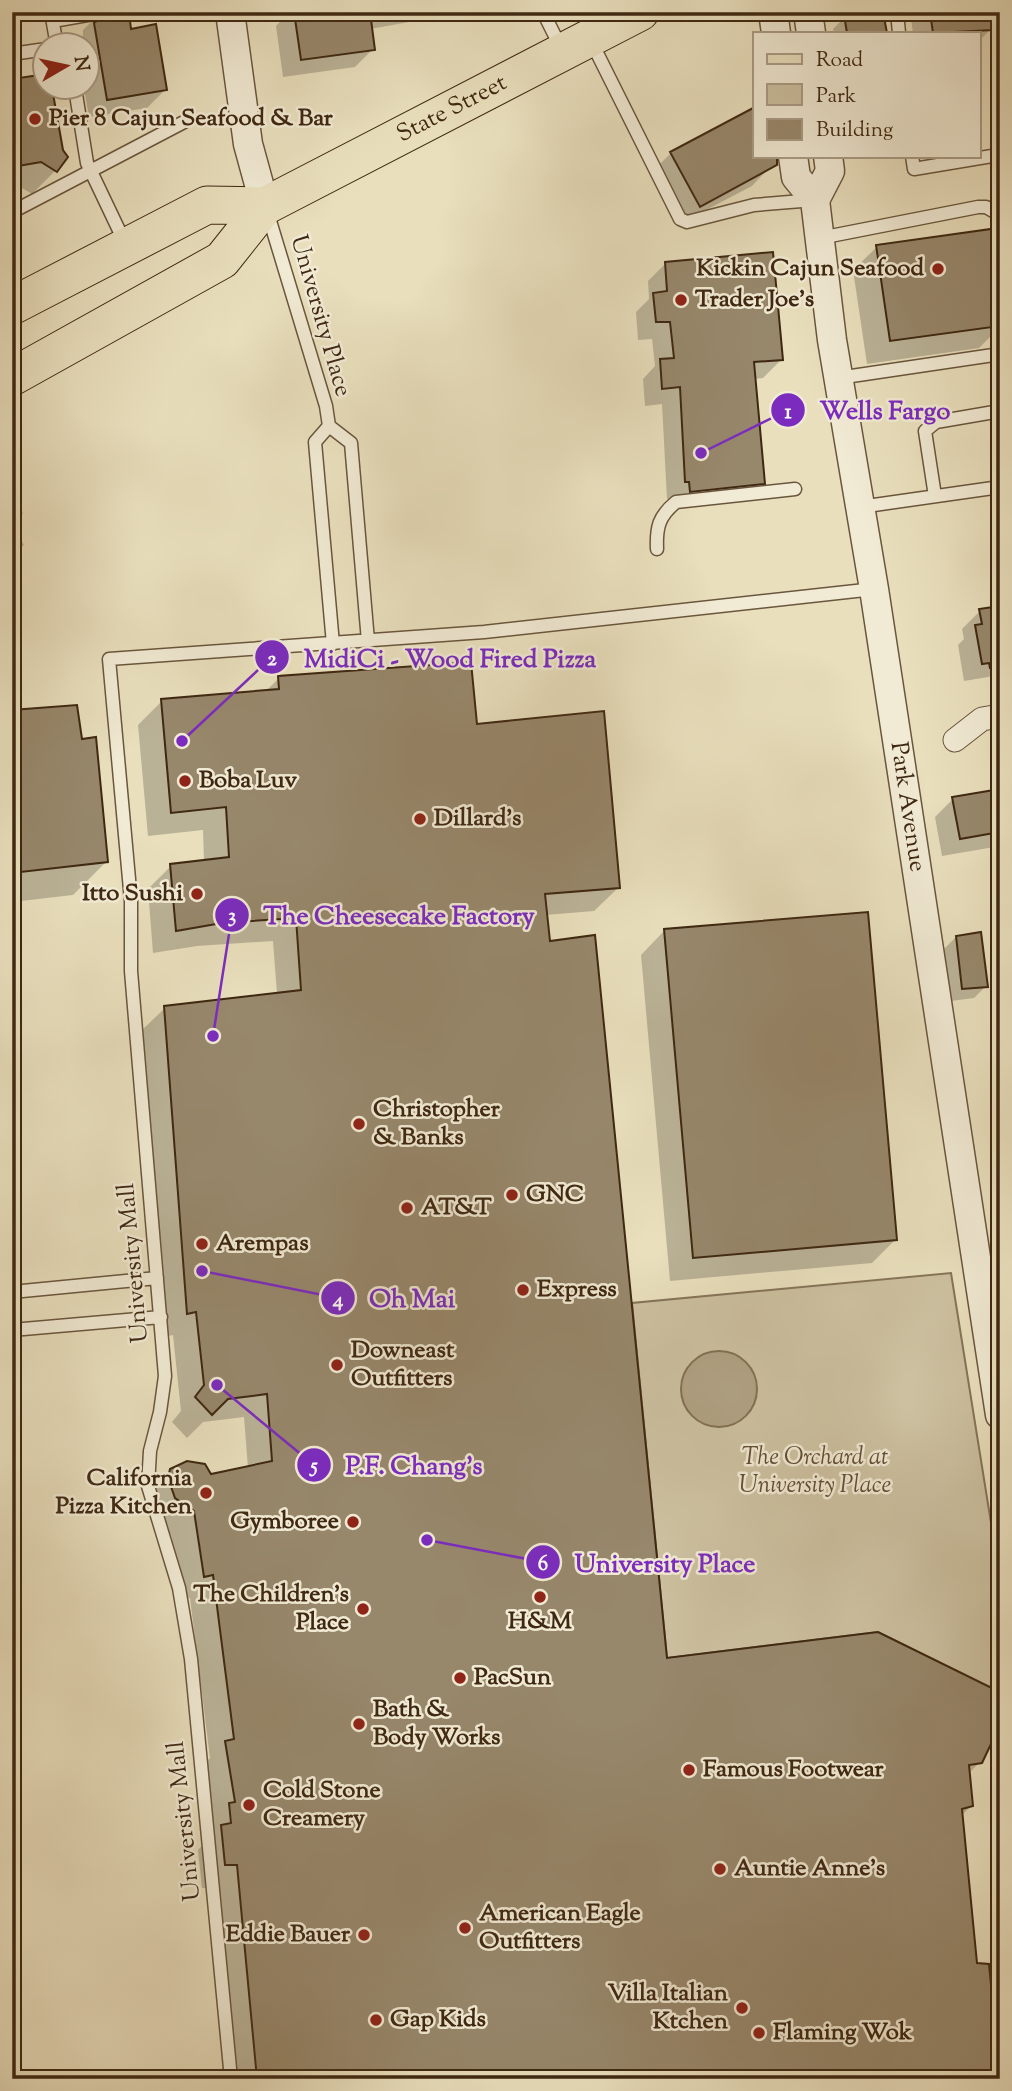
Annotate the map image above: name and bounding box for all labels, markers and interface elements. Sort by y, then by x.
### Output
north arrow [32,32,102,102]
legend [753,32,981,158]
text: Road [816,46,863,76]
text: N [66,54,95,73]
street label: State Street [391,67,513,152]
text: Park [816,82,857,112]
place label: Pier 8 Cajun Seafood & Bar [49,102,334,136]
marker: Pier 8 Cajun Seafood & Bar [27,111,43,127]
text: Building [816,116,893,146]
street label: University Place [281,231,359,401]
place label: Kickin Cajun Seafood [696,252,924,286]
marker: Kickin Cajun Seafood [930,261,946,277]
place label: Trader Joe's [695,283,814,317]
marker: Trader Joe's [673,292,689,308]
callout: Wells Fargo [770,387,964,434]
text: Wells Fargo [820,394,950,431]
text: 1 [784,398,792,428]
callout: MidiCi - Wood Fired Pizza [254,634,610,681]
text: MidiCi - Wood Fired Pizza [304,642,596,679]
text: 2 [267,645,277,675]
street label: Park Avenue [881,739,934,874]
place label: Boba Luv [199,764,298,798]
marker: Boba Luv [177,773,193,789]
place label: Dillard's [434,802,521,836]
marker: Dillard's [412,811,428,827]
place label: Itto Sushi [82,877,183,911]
marker: Itto Sushi [189,886,205,902]
callout: The Cheesecake Factory [214,891,549,938]
text: The Cheesecake Factory [263,899,535,936]
text: 3 [228,902,236,932]
place label: Christopher & Banks [373,1093,501,1155]
marker: Christopher & Banks [351,1116,367,1132]
place label: GNC [526,1178,584,1212]
street label: University Mall [110,1181,158,1344]
marker: GNC [504,1187,520,1203]
place label: AT&T [421,1191,492,1225]
marker: AT&T [399,1200,415,1216]
place label: Arempas [216,1227,309,1261]
marker: Arempas [194,1236,210,1252]
place label: Express [537,1273,617,1307]
callout: Oh Mai [320,1275,469,1322]
text: Oh Mai [369,1282,456,1319]
marker: Express [515,1282,531,1298]
text: 4 [332,1286,344,1316]
place label: Downeast Outfitters [351,1334,455,1396]
marker: Downeast Outfitters [329,1357,345,1373]
park label: The Orchard at University Place [739,1441,891,1503]
callout: P.F. Chang's [297,1442,497,1489]
text: P.F. Chang's [345,1449,483,1486]
text: 5 [308,1452,318,1482]
place label: California Pizza Kitchen [55,1462,193,1524]
marker: California Pizza Kitchen [198,1485,214,1501]
place label: Gymboree [230,1505,339,1539]
marker: Gymboree [345,1514,361,1530]
callout: University Place [525,1539,769,1586]
text: University Place [575,1547,755,1584]
text: 6 [538,1550,548,1580]
place label: The Children's Place [193,1578,349,1640]
marker: H&M [532,1589,548,1605]
marker: The Children's Place [355,1601,371,1617]
place label: H&M [508,1605,573,1639]
place label: PacSun [474,1661,552,1695]
marker: PacSun [452,1670,468,1686]
place label: Bath & Body Works [373,1693,500,1755]
marker: Bath & Body Works [351,1716,367,1732]
street label: University Mall [160,1739,210,1903]
place label: Famous Footwear [703,1753,885,1787]
marker: Famous Footwear [681,1762,697,1778]
place label: Cold Stone Creamery [263,1774,381,1836]
marker: Cold Stone Creamery [241,1797,257,1813]
place label: Auntie Anne's [734,1852,885,1886]
marker: Auntie Anne's [712,1861,728,1877]
place label: American Eagle Outfitters [479,1897,641,1959]
place label: Eddie Bauer [226,1918,351,1952]
marker: American Eagle Outfitters [457,1920,473,1936]
marker: Eddie Bauer [356,1927,372,1943]
place label: Villa Italian Ktchen [608,1977,729,2039]
marker: Villa Italian Ktchen [734,2000,750,2016]
place label: Gap Kids [390,2003,486,2037]
marker: Gap Kids [368,2012,384,2028]
place label: Flaming Wok [773,2016,913,2050]
marker: Flaming Wok [751,2025,767,2041]

